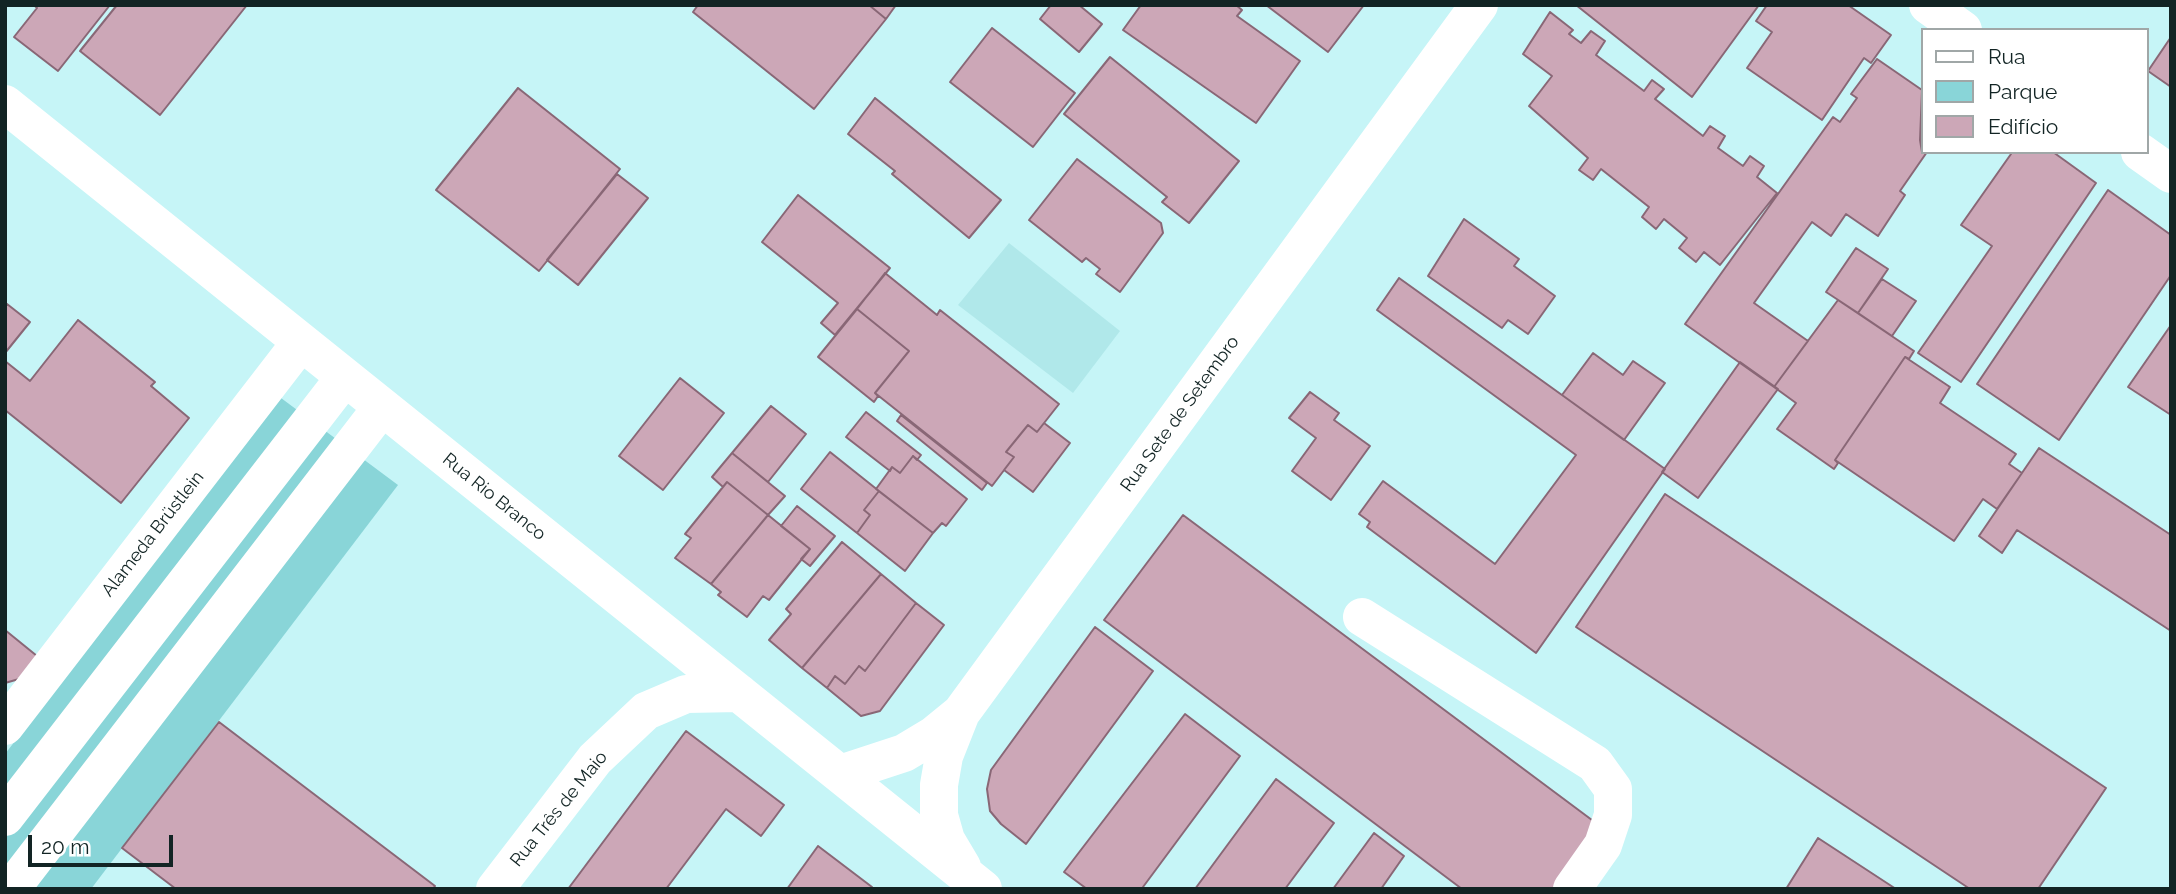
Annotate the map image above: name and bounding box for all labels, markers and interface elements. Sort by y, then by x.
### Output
legend [1920,28,2148,154]
text: Rua [1988,44,2025,69]
text: Parque [1988,79,2057,104]
text: Edifício [1988,114,2058,139]
street label: Rua Sete de Setembro [1116,332,1244,496]
street label: Rua Rio Branco [438,449,550,545]
street label: Alameda Brüstlein [97,467,209,601]
street label: Rua Três de Maio [506,747,612,871]
scale bar [32,820,177,864]
text: 20 m [41,834,89,859]

